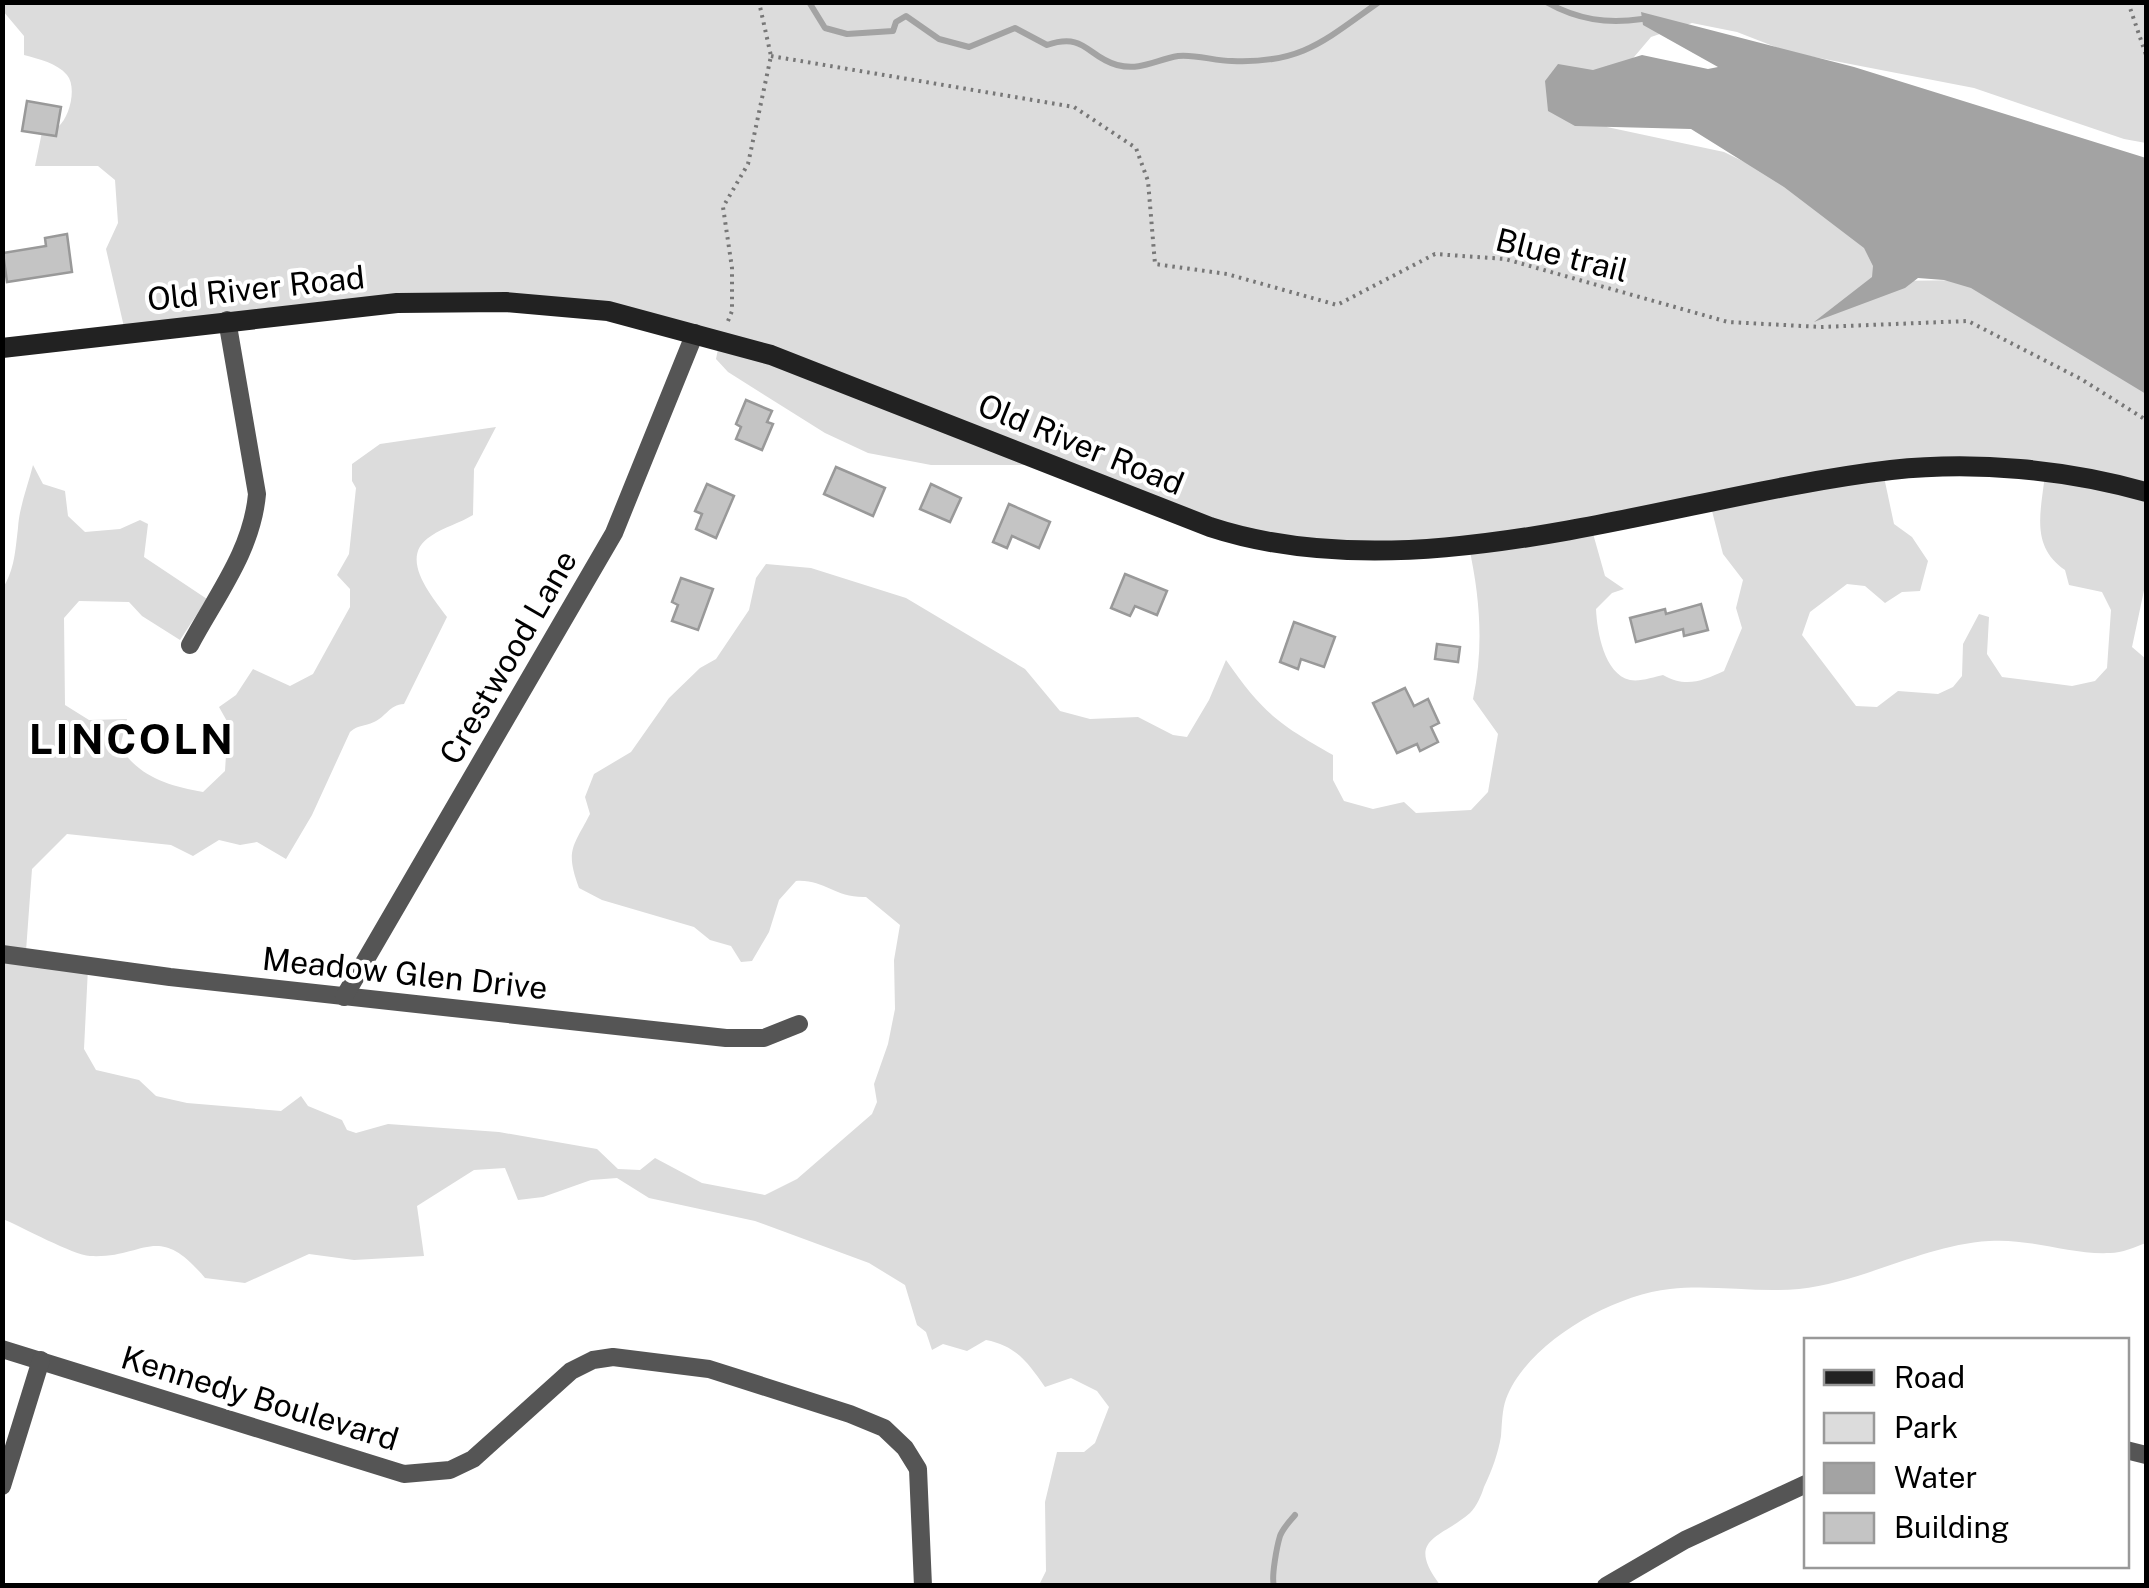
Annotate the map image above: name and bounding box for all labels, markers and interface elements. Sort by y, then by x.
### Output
street label: Blue trail [1492,221,1632,289]
street label: Old River Road [145,258,367,318]
street label: Old River Road [973,386,1189,502]
street label: Crestwood Lane [432,544,584,770]
district label: LINCOLN [29,714,235,763]
street label: Meadow Glen Drive [261,940,549,1006]
street label: Kennedy Boulevard [117,1338,403,1458]
legend [1804,1338,2129,1568]
text: Road [1894,1359,1965,1395]
text: Park [1894,1409,1958,1445]
text: Water [1894,1459,1977,1495]
text: Building [1894,1509,2009,1545]

